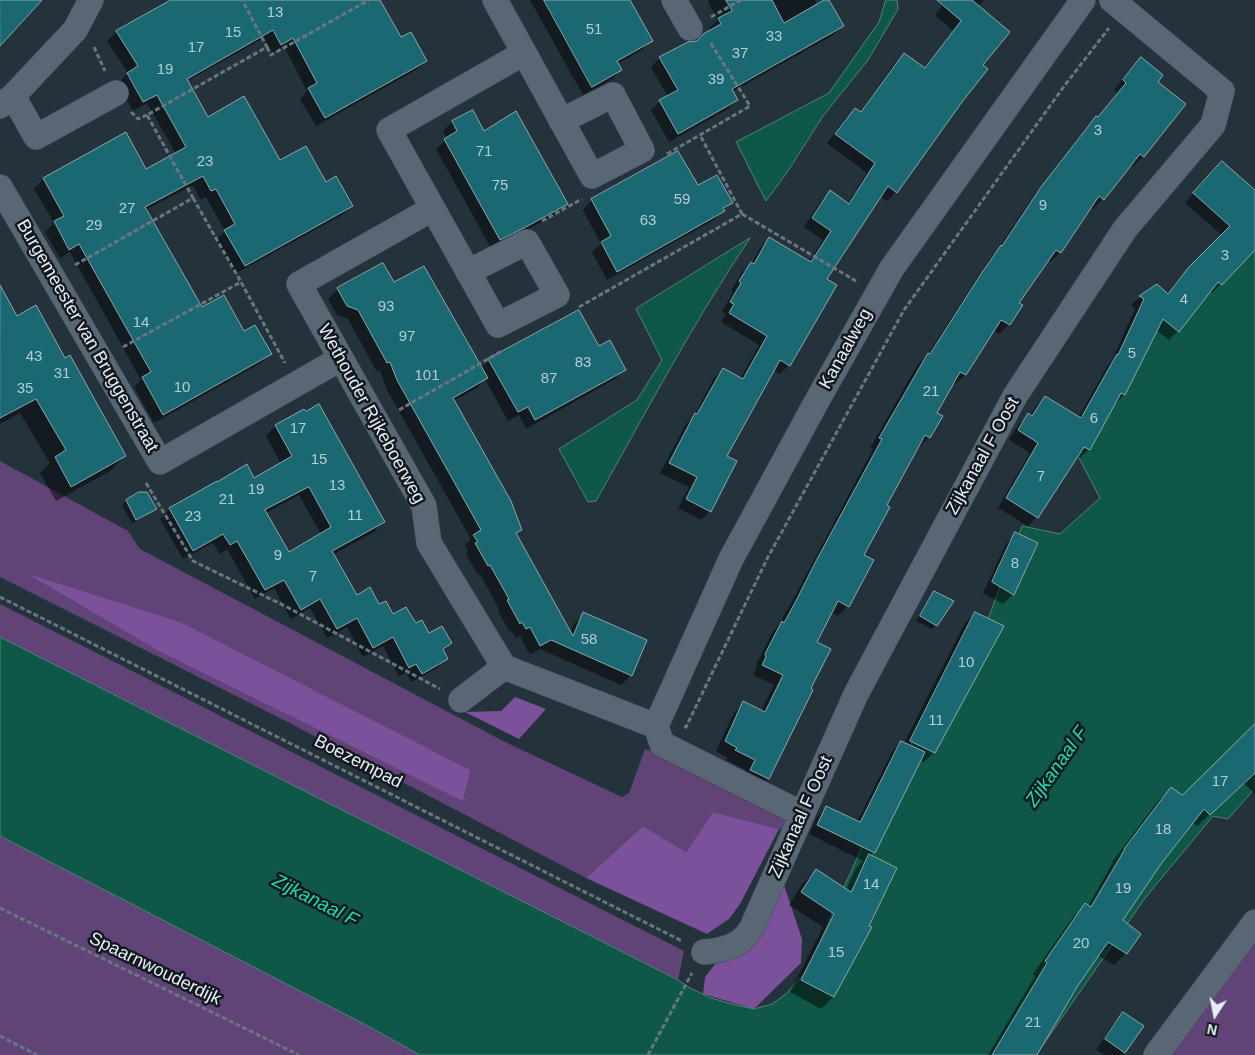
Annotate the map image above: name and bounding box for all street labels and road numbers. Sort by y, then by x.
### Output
street label: Burgemeester van Bruggenstraat [11,216,163,456]
street label: Kanaalweg [815,305,877,393]
street label: Wethouder Rijkeboerweg [313,321,429,507]
street label: Zijkanaal F Oost [942,393,1024,519]
street label: Boezempad [310,731,406,793]
street label: Zijkanaal F Oost [764,753,838,881]
street label: Spaarnwouderdijk [86,928,224,1010]

